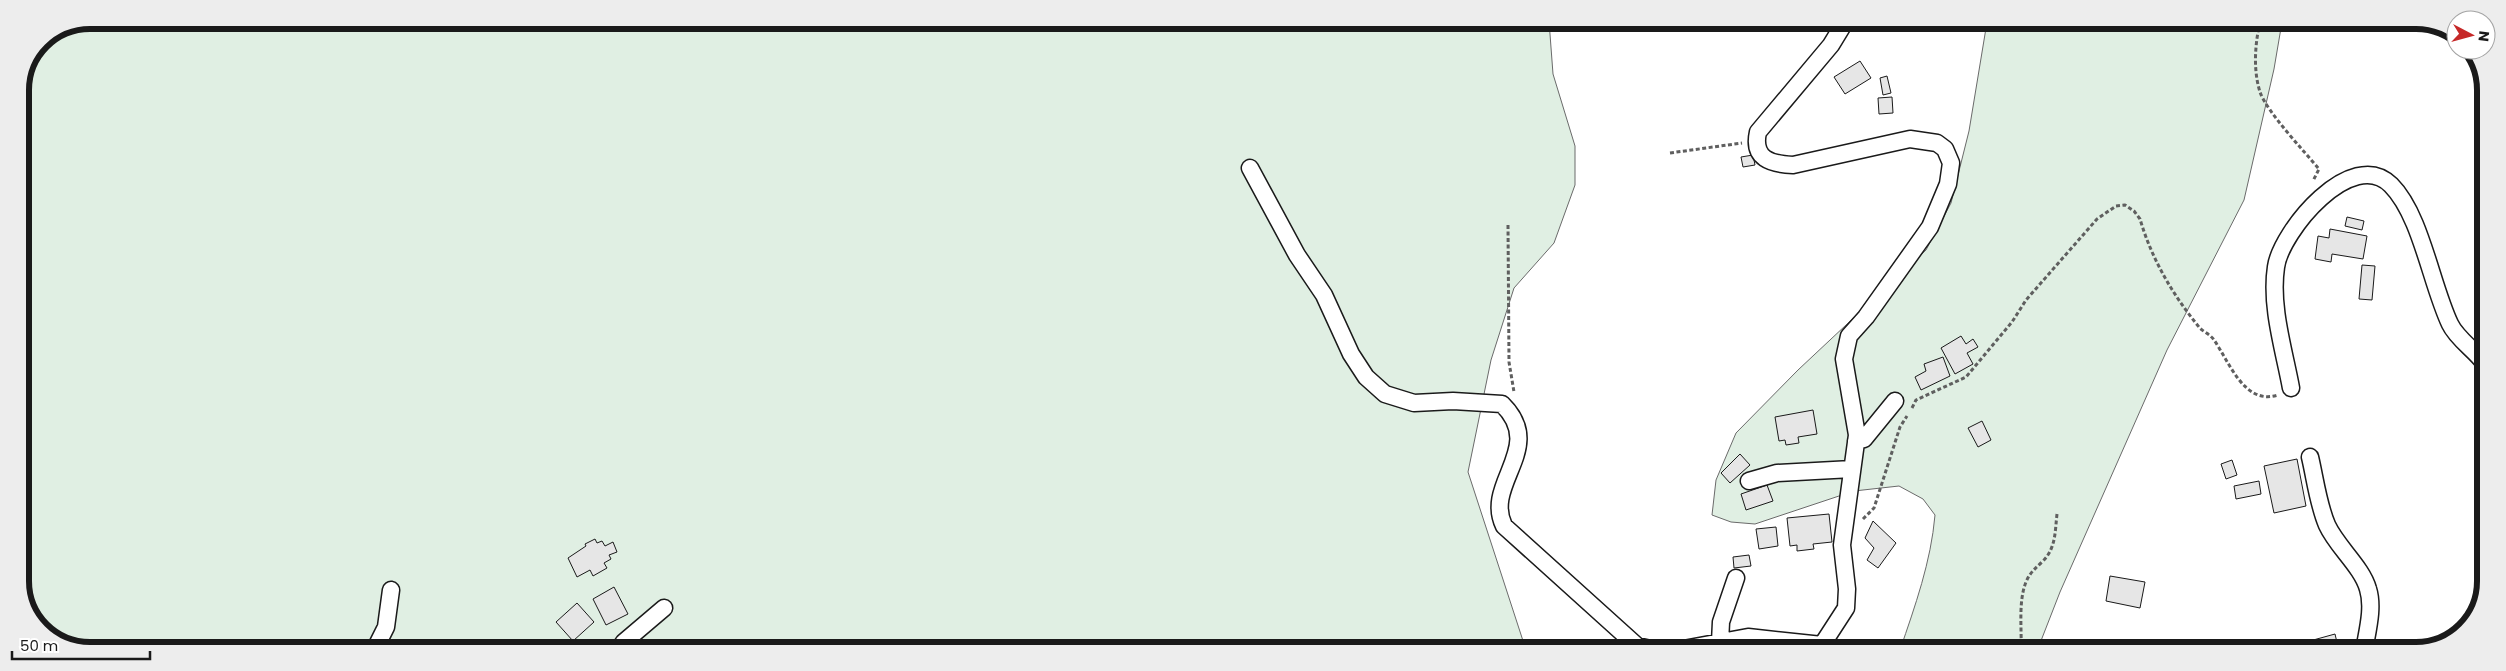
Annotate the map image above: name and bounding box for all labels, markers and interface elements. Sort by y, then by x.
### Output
north arrow [2446,10,2496,60]
text: N [2473,30,2494,43]
scale bar [12,628,150,660]
text: 50 m [20,635,58,656]

